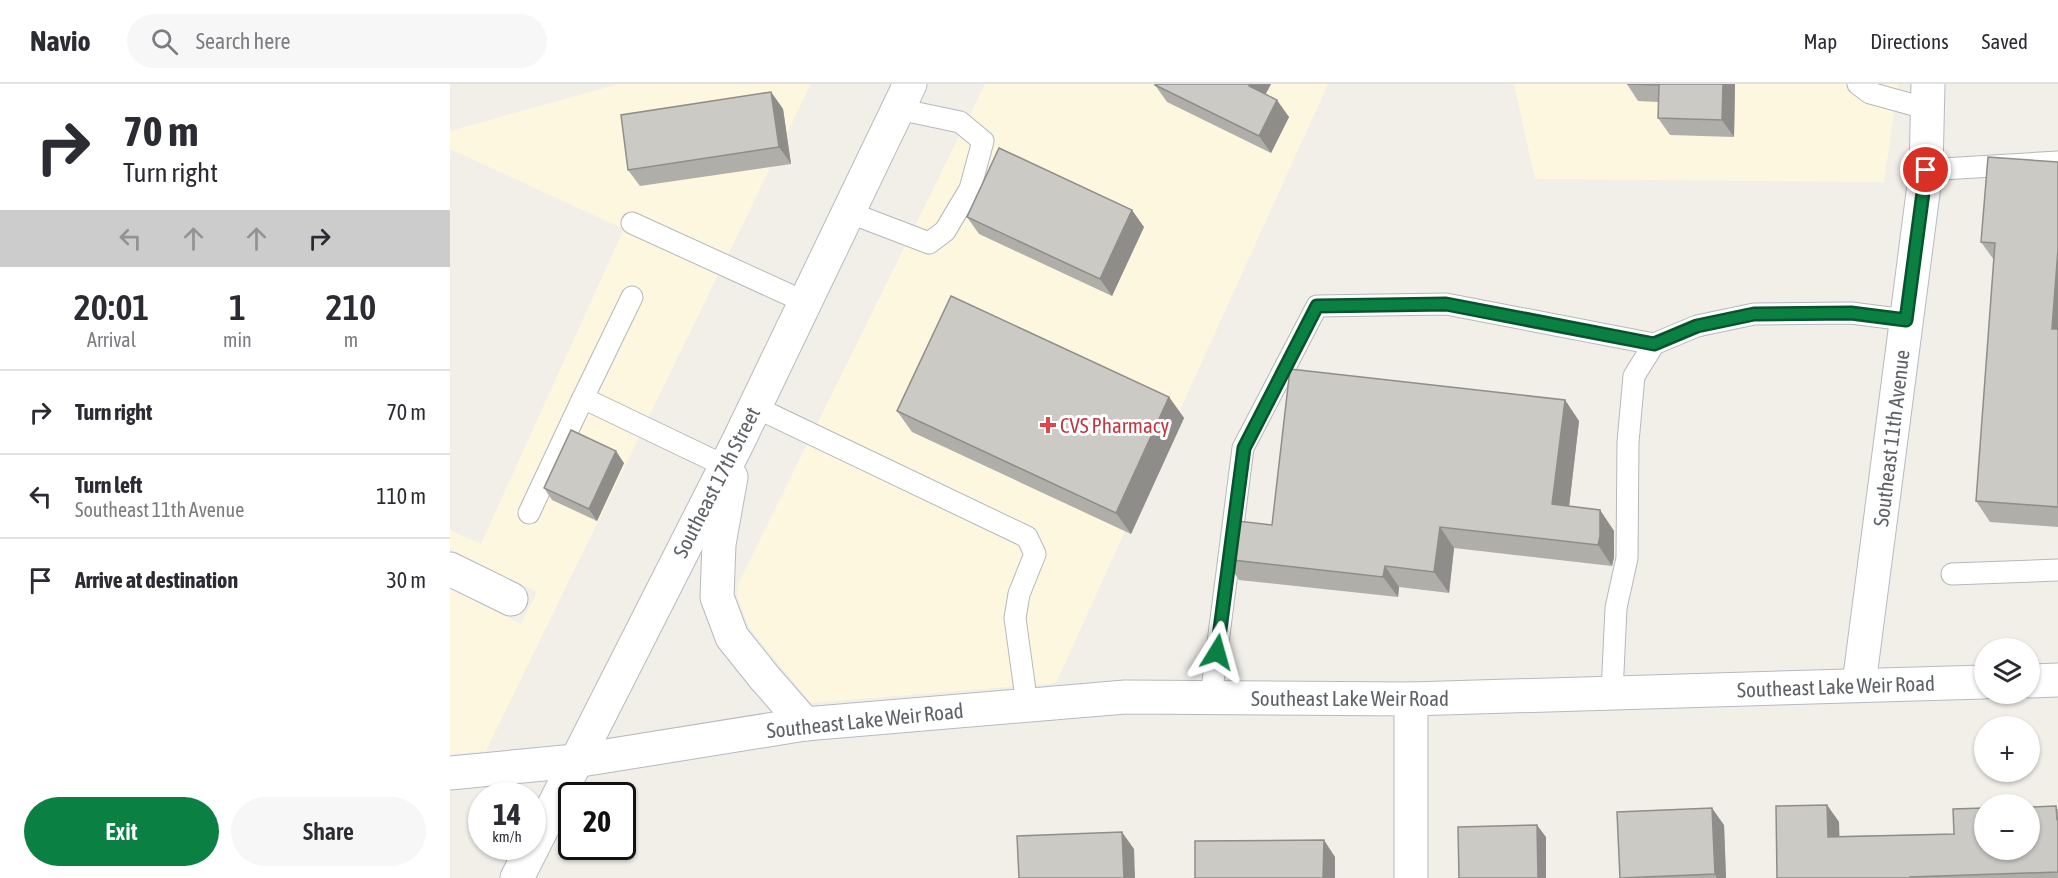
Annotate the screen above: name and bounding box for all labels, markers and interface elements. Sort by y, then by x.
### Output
search box [127,14,547,68]
text: Navio [30,25,91,57]
icon: search [148,25,181,58]
text: Search here [196,28,291,54]
text: Map [1803,29,1837,53]
text: Directions [1870,29,1949,53]
text: Saved [1982,29,2028,53]
text: 70 m [123,107,198,155]
icon: right [24,108,102,186]
pin [1900,144,1951,195]
icon: arrive [1909,153,1942,186]
text: Turn right [123,157,218,188]
icon: left [114,222,147,255]
icon: ahead [177,222,210,255]
icon: ahead [240,222,273,255]
icon: right [303,222,336,255]
text: 20:01 [74,286,149,328]
text: 1 [229,286,246,328]
text: 210 [325,286,376,328]
text: Arrival [87,328,136,351]
text: min [223,328,252,351]
text: m [344,328,358,351]
street label: Southeast 11th Avenue [1868,348,1914,528]
icon: right [24,396,57,429]
text: Turn right [75,399,152,425]
text: 70 m [386,399,426,425]
street label: Southeast 17th Street [668,403,764,561]
place label: CVS Pharmacy [1060,413,1170,437]
marker: CVS Pharmacy [1041,418,1055,432]
text: Turn left [75,472,142,498]
icon: left [24,480,57,513]
text: 110 m [376,483,426,509]
text: Southeast 11th Avenue [75,498,244,521]
icon: arrive [24,564,57,597]
text: Arrive at destination [75,567,238,593]
text: 30 m [386,567,426,593]
position arrow [1185,620,1249,684]
map controls [1974,638,2040,860]
button: layers [1974,638,2040,704]
street label: Southeast Lake Weir Road [1737,671,1935,701]
street label: Southeast Lake Weir Road [1251,686,1449,710]
street label: Southeast Lake Weir Road [765,698,965,742]
button: + [1974,716,2040,782]
speed limit sign: 20 [558,782,636,860]
button: − [1974,794,2040,860]
button: Exit [24,797,219,866]
button: Share [231,797,426,866]
text: 14 [493,797,521,831]
text: km/h [492,828,522,845]

